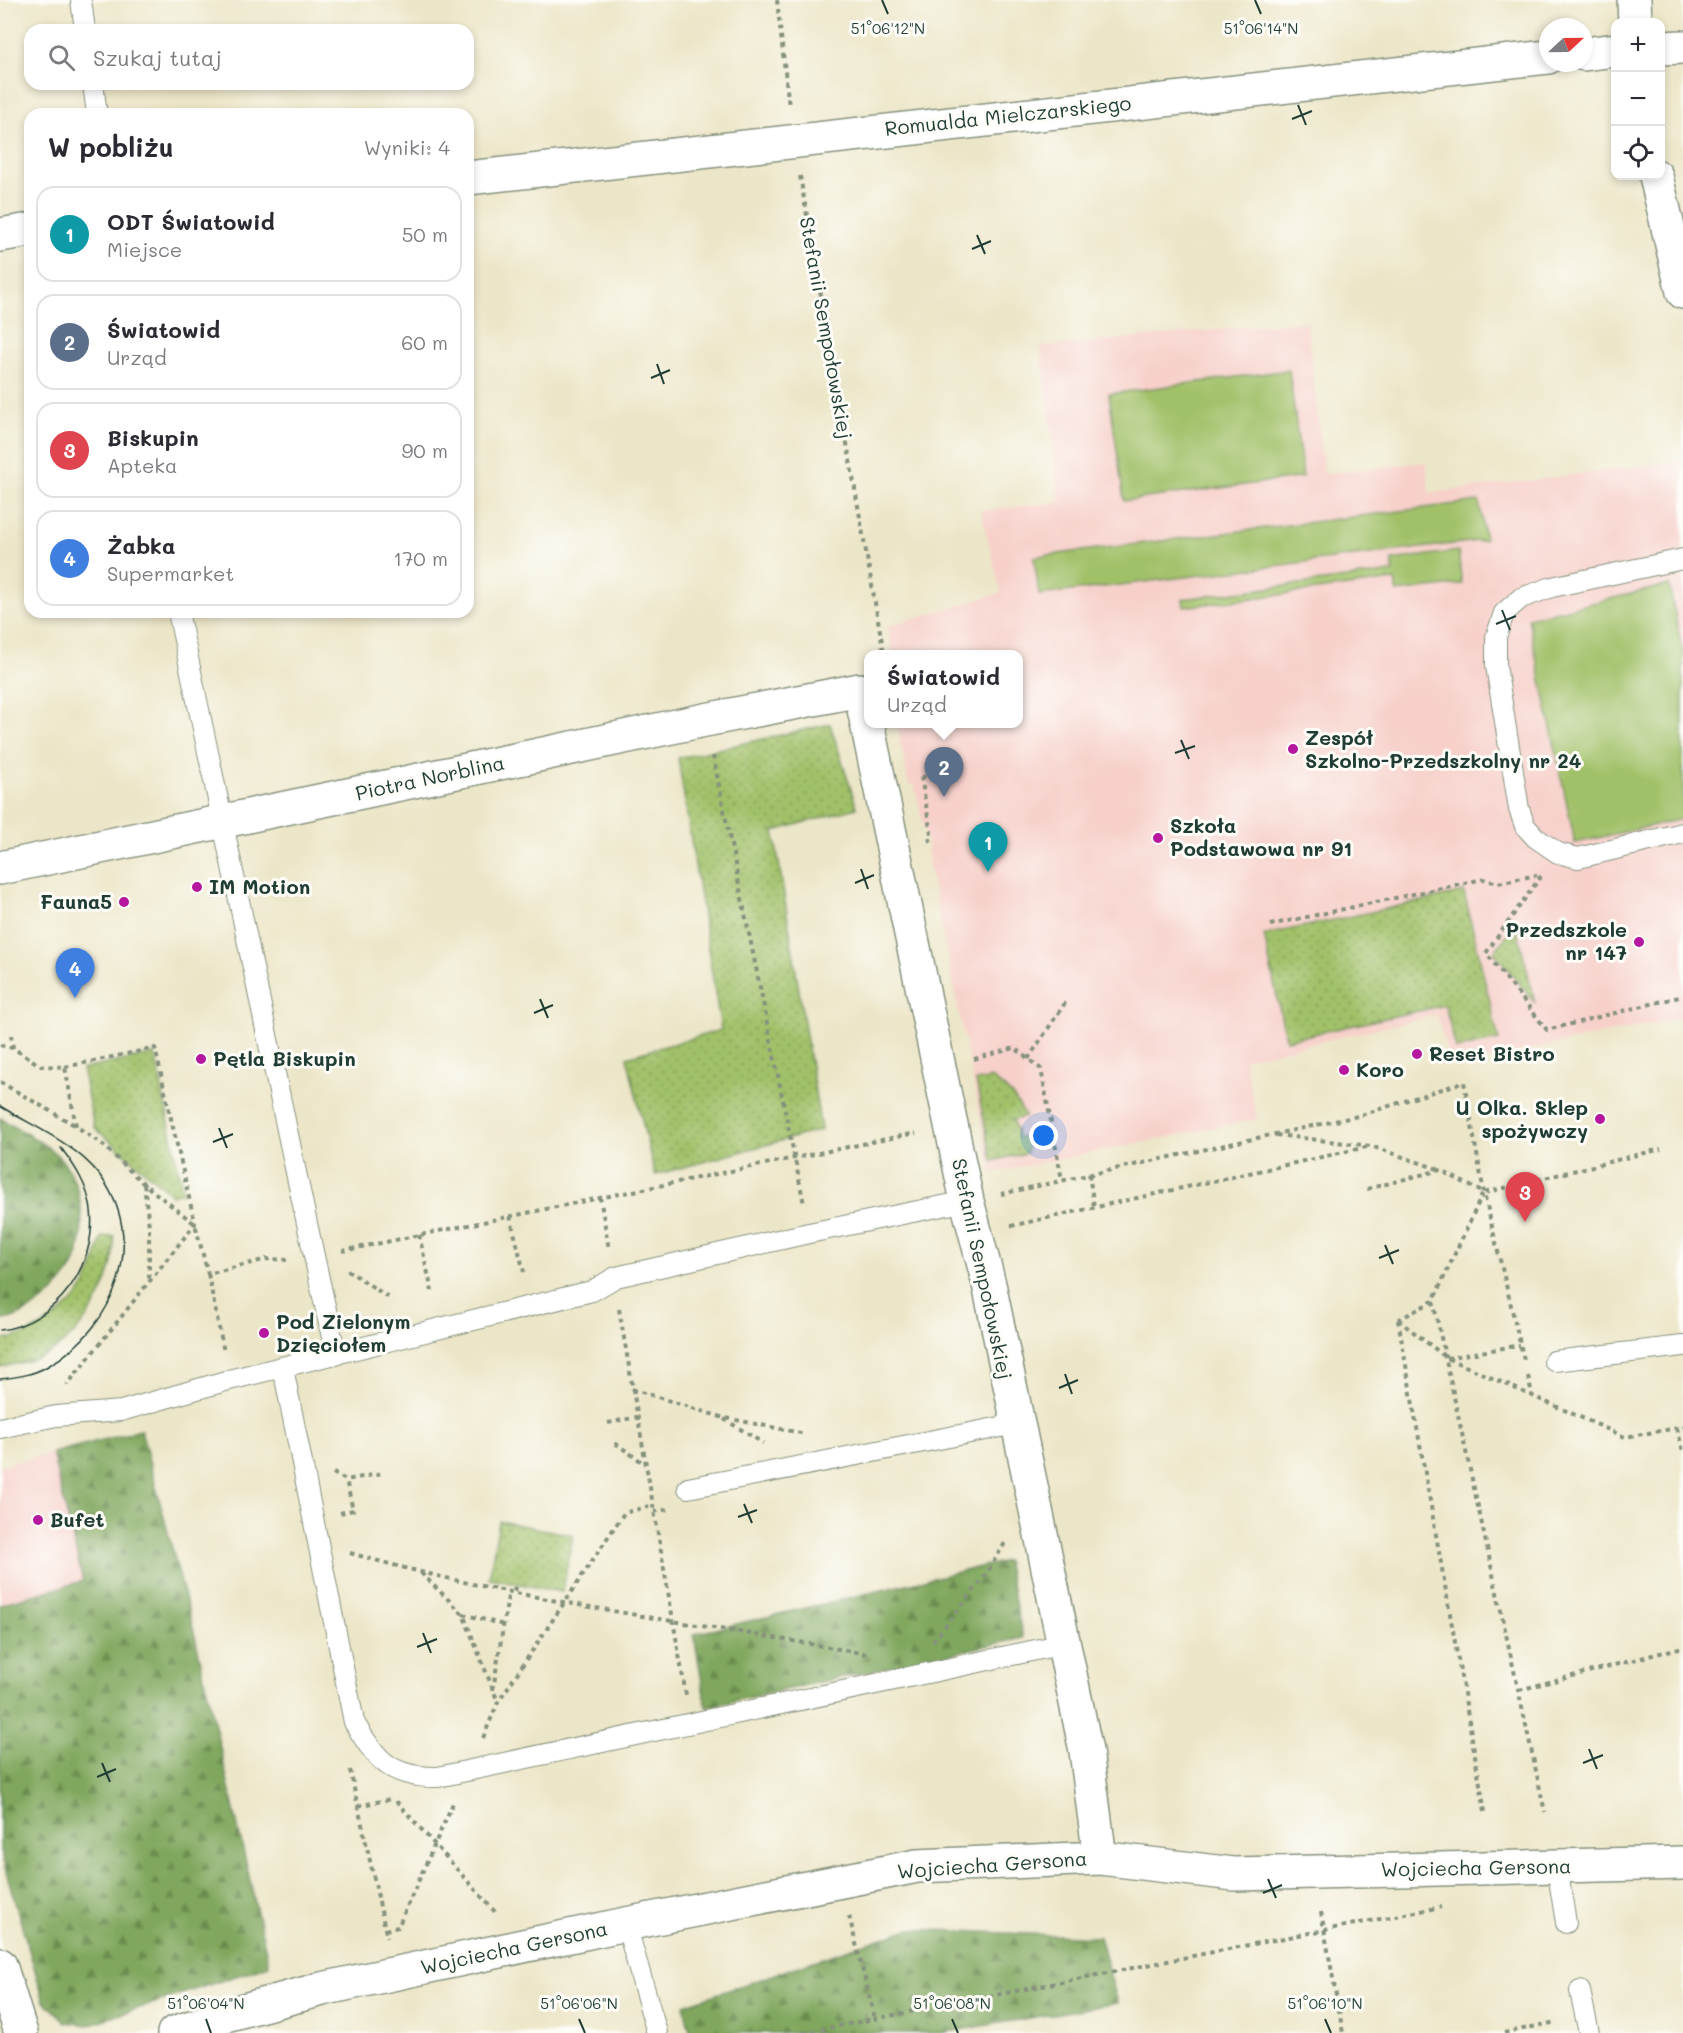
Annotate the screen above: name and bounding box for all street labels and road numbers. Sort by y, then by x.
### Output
street label: Romualda Mielczarskiego [883,89,1133,141]
street label: Stefanii Sempołowskiej [795,215,859,441]
street label: Piotra Norblina [353,749,507,806]
street label: Stefanii Sempołowskiej [947,1156,1019,1382]
street label: Wojciecha Gersona [896,1844,1088,1884]
street label: Wojciecha Gersona [1380,1852,1572,1882]
street label: Wojciecha Gersona [418,1914,610,1980]

